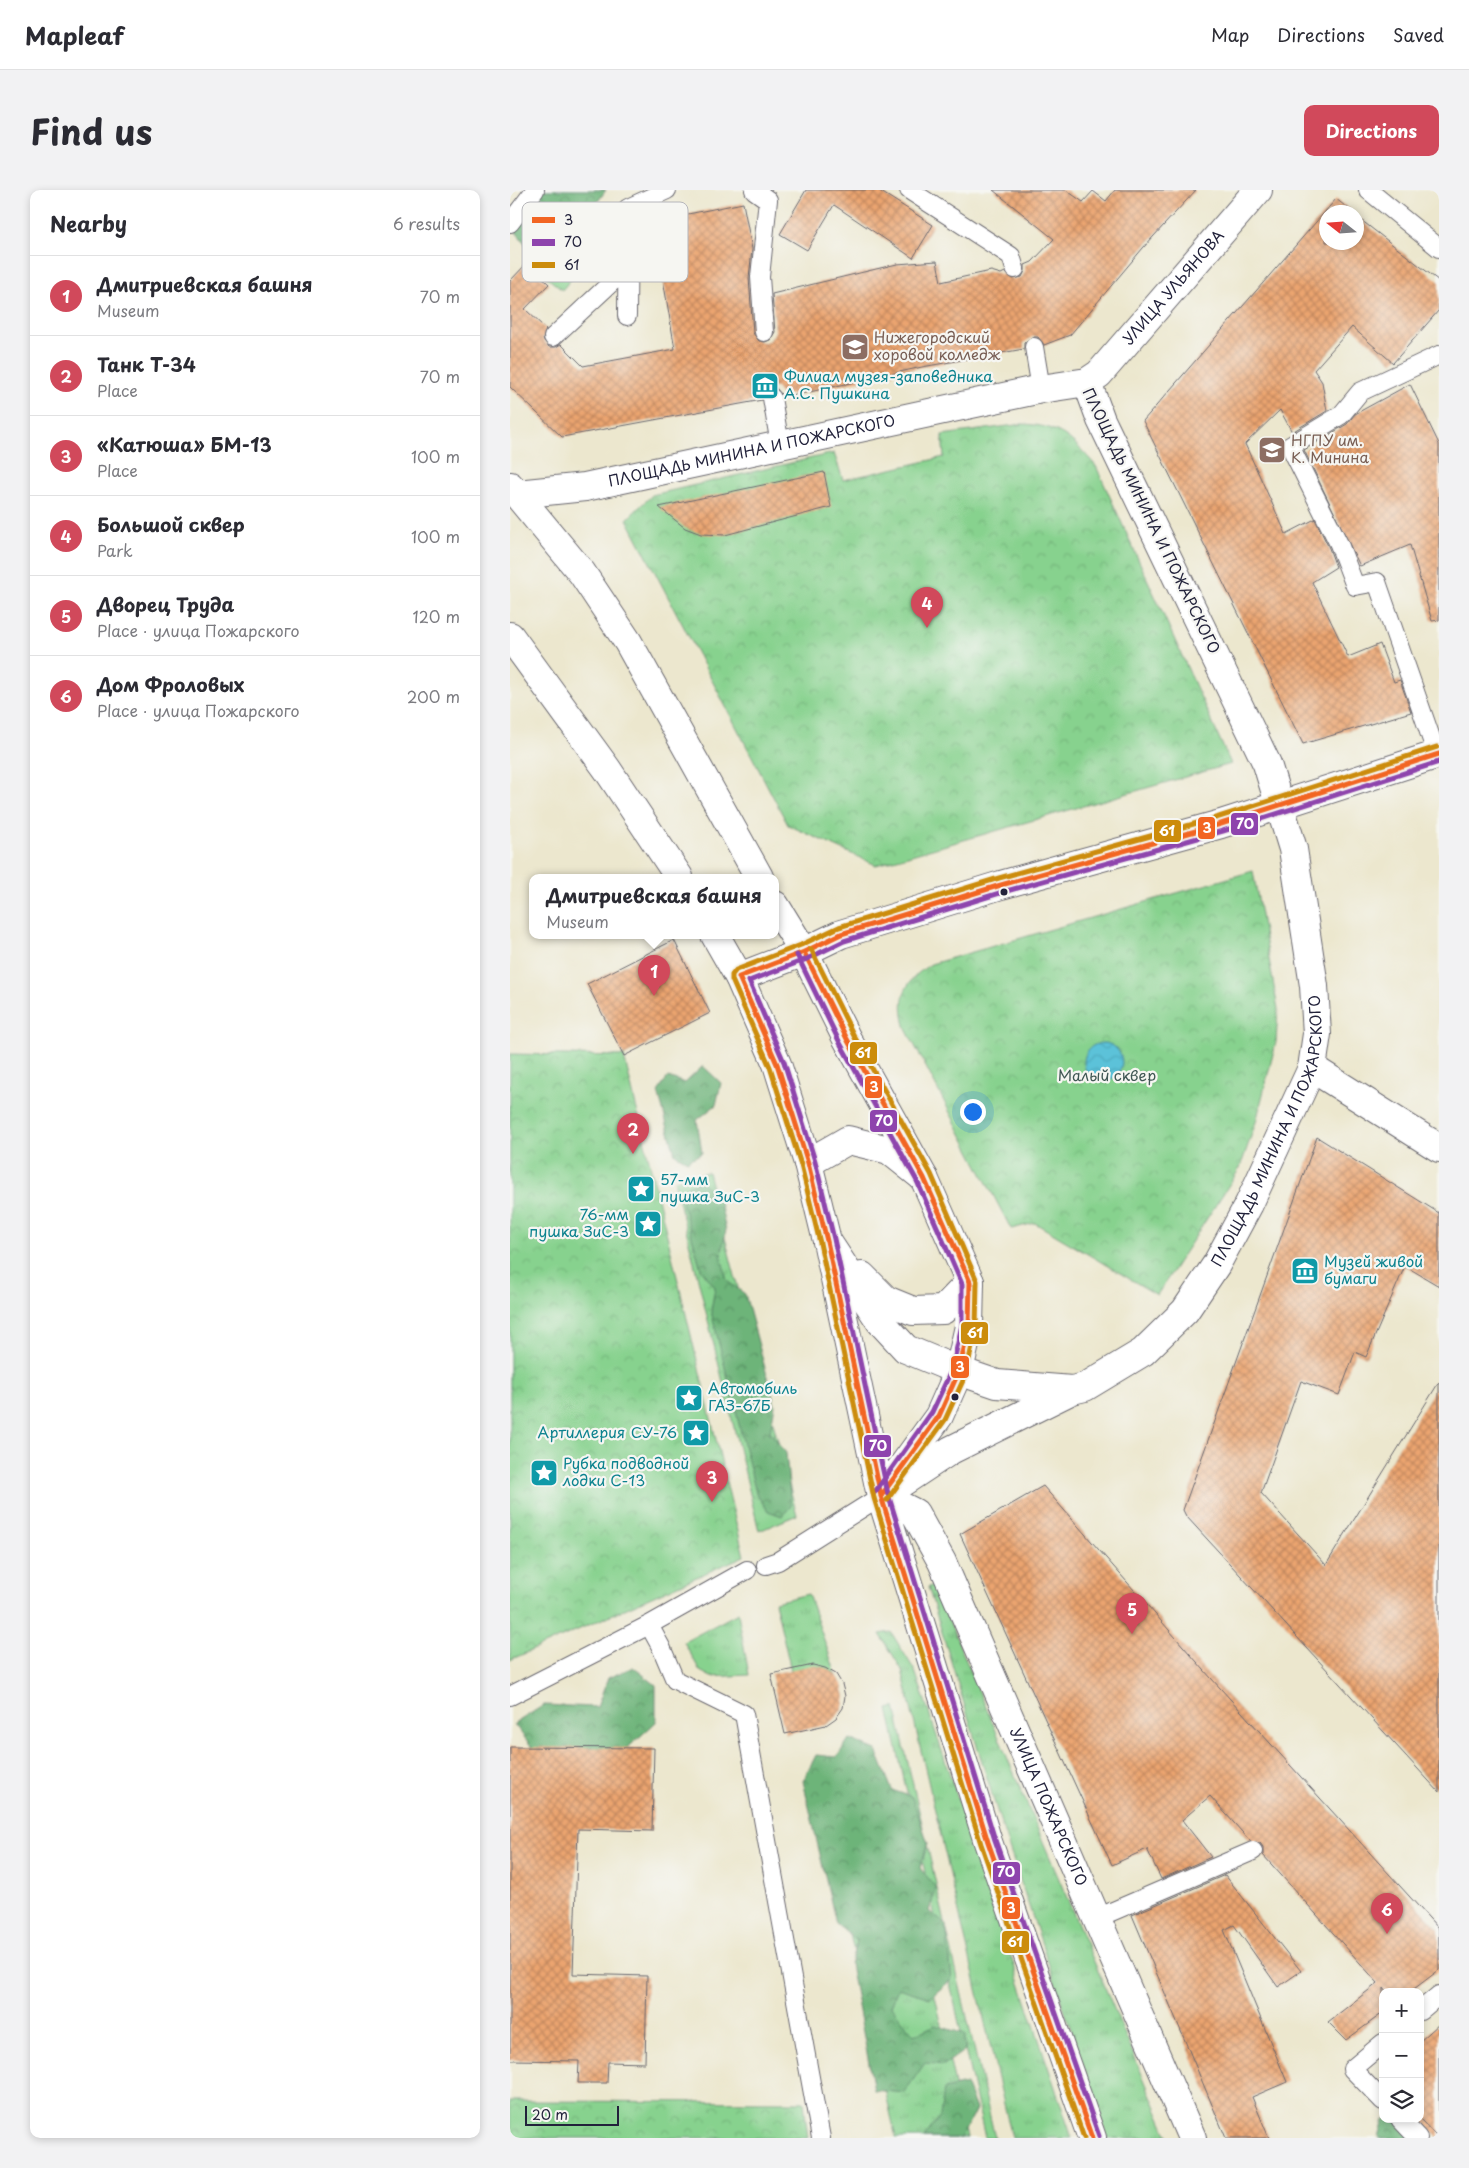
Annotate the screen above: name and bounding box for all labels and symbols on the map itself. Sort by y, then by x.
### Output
legend [522,202,688,282]
north arrow [1319,205,1364,250]
text: 3 [564,209,573,230]
street label: УЛИЦА УЛЬЯНОВА [1116,224,1229,349]
text: 70 [564,231,582,252]
text: 61 [564,254,580,275]
place label: Нижегородский хоровой колледж [874,325,1001,365]
school or university icon: Нижегородский хоровой колледж [840,332,870,362]
place label: Филиал музея-заповедника А.С. Пушкина [784,364,993,404]
museum icon: Филиал музея-заповедника А.С. Пушкина [750,371,780,401]
street label: ПЛОЩАДЬ МИНИНА И ПОЖАРСКОГО [1078,384,1227,657]
street label: ПЛОЩАДЬ МИНИНА И ПОЖАРСКОГО [606,408,897,492]
place label: НГПУ им. К. Минина [1291,428,1370,468]
school or university icon: НГПУ им. К. Минина [1257,435,1287,465]
pin: 4 [911,587,943,628]
line badge: 70 [1230,812,1259,836]
text: 70 [1236,813,1254,834]
line badge: 3 [1197,816,1216,840]
text: 3 [1202,817,1212,838]
line badge: 61 [1153,819,1182,843]
text: 61 [1159,820,1175,841]
unlabelled marker [999,887,1009,897]
pin: 1 [638,955,670,996]
street label: ПЛОЩАДЬ МИНИНА И ПОЖАРСКОГО [1204,994,1327,1270]
line badge: 61 [849,1041,878,1065]
text: 61 [855,1042,871,1063]
park label: Малый сквер [1058,1063,1156,1086]
line badge: 3 [864,1075,883,1099]
text: 3 [869,1076,879,1097]
your location [960,1099,986,1125]
line badge: 70 [869,1109,898,1133]
text: 70 [875,1110,893,1131]
pin: 2 [617,1113,649,1154]
place label: 57-мм пушка ЗиС-3 [660,1167,760,1207]
place icon: 57-мм пушка ЗиС-3 [626,1174,656,1204]
place label: 76-мм пушка ЗиС-3 [529,1202,629,1242]
place icon: 76-мм пушка ЗиС-3 [633,1209,663,1239]
place label: Музей живой бумаги [1324,1249,1423,1289]
museum icon: Музей живой бумаги [1290,1256,1320,1286]
line badge: 61 [960,1321,989,1345]
text: 61 [967,1322,983,1343]
line badge: 3 [950,1355,970,1379]
text: 3 [955,1356,965,1377]
place label: Автомобиль ГАЗ-67Б [708,1376,797,1416]
place icon: Автомобиль ГАЗ-67Б [674,1383,704,1413]
unlabelled marker [950,1392,960,1402]
place icon: Артиллерия СУ-76 [681,1418,711,1448]
place label: Артиллерия СУ-76 [537,1420,677,1443]
line badge: 70 [863,1434,892,1458]
text: 70 [869,1435,887,1456]
place label: Рубка подводной лодки С-13 [562,1451,689,1491]
place icon: Рубка подводной лодки С-13 [529,1458,559,1488]
pin: 3 [696,1461,728,1502]
pin: 5 [1116,1593,1148,1634]
street label: УЛИЦА ПОЖАРСКОГО [1005,1724,1094,1889]
line badge: 70 [992,1861,1021,1885]
text: 70 [997,1861,1015,1882]
pin: 6 [1371,1893,1403,1934]
line badge: 3 [1001,1896,1021,1920]
text: 3 [1006,1897,1016,1918]
line badge: 61 [1001,1930,1030,1954]
text: 61 [1007,1931,1023,1952]
scale bar [525,2103,619,2126]

